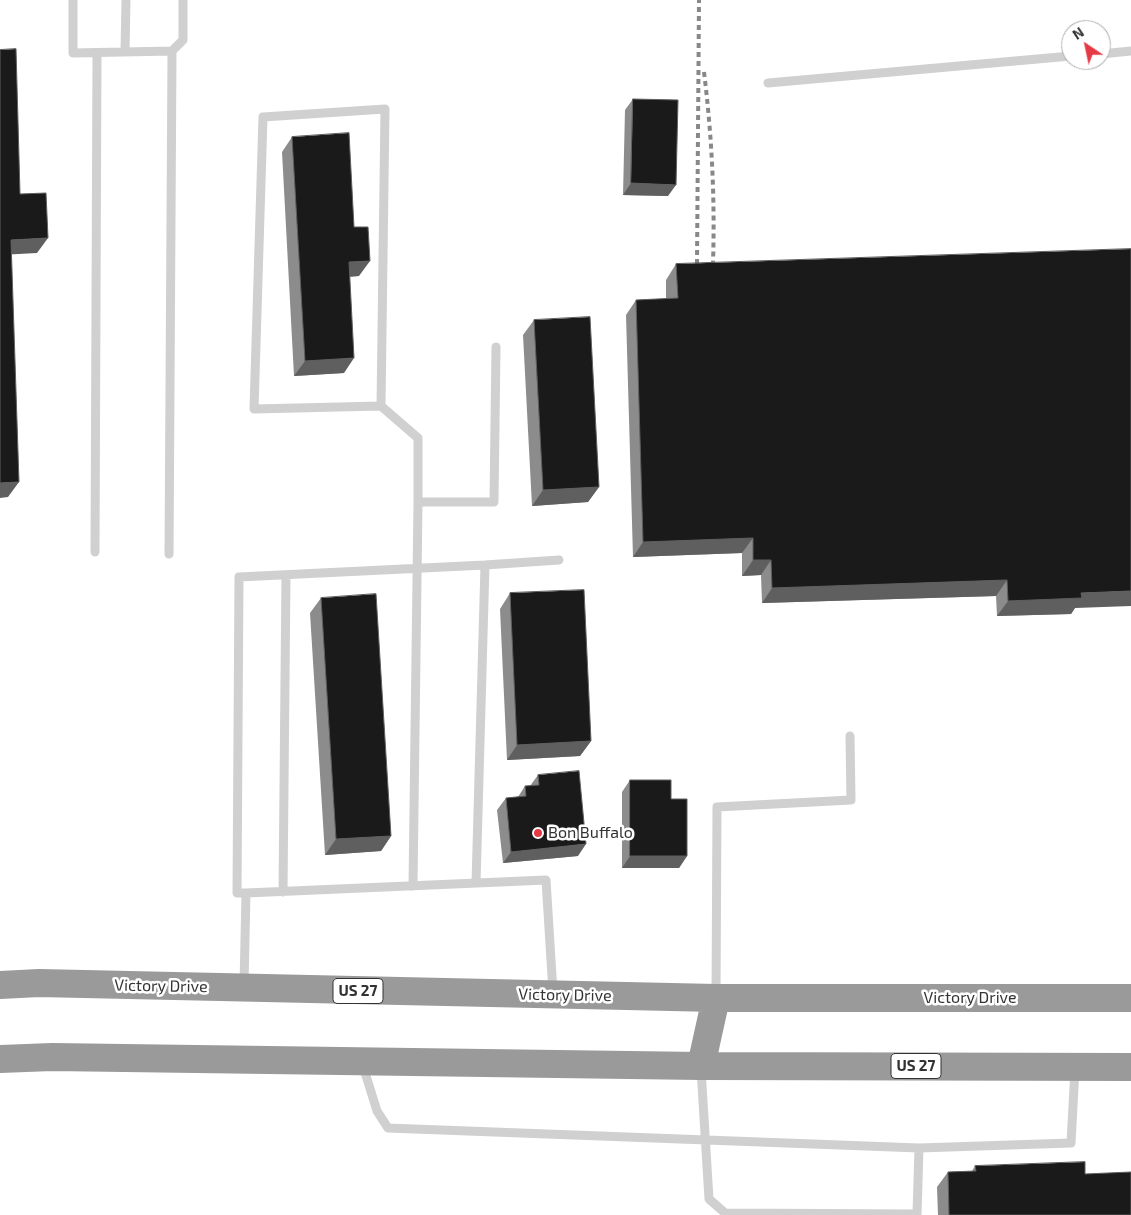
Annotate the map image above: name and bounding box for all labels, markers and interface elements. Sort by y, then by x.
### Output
north arrow [1061,20,1111,70]
text: N [1069,23,1087,43]
place label: Bon Buffalo [548,823,633,843]
marker: Bon Buffalo [532,827,544,839]
street label: Victory Drive [114,976,208,996]
road number: US 27 [333,978,383,1004]
street label: Victory Drive [518,985,612,1005]
street label: Victory Drive [923,988,1017,1008]
road number: US 27 [891,1054,941,1078]

